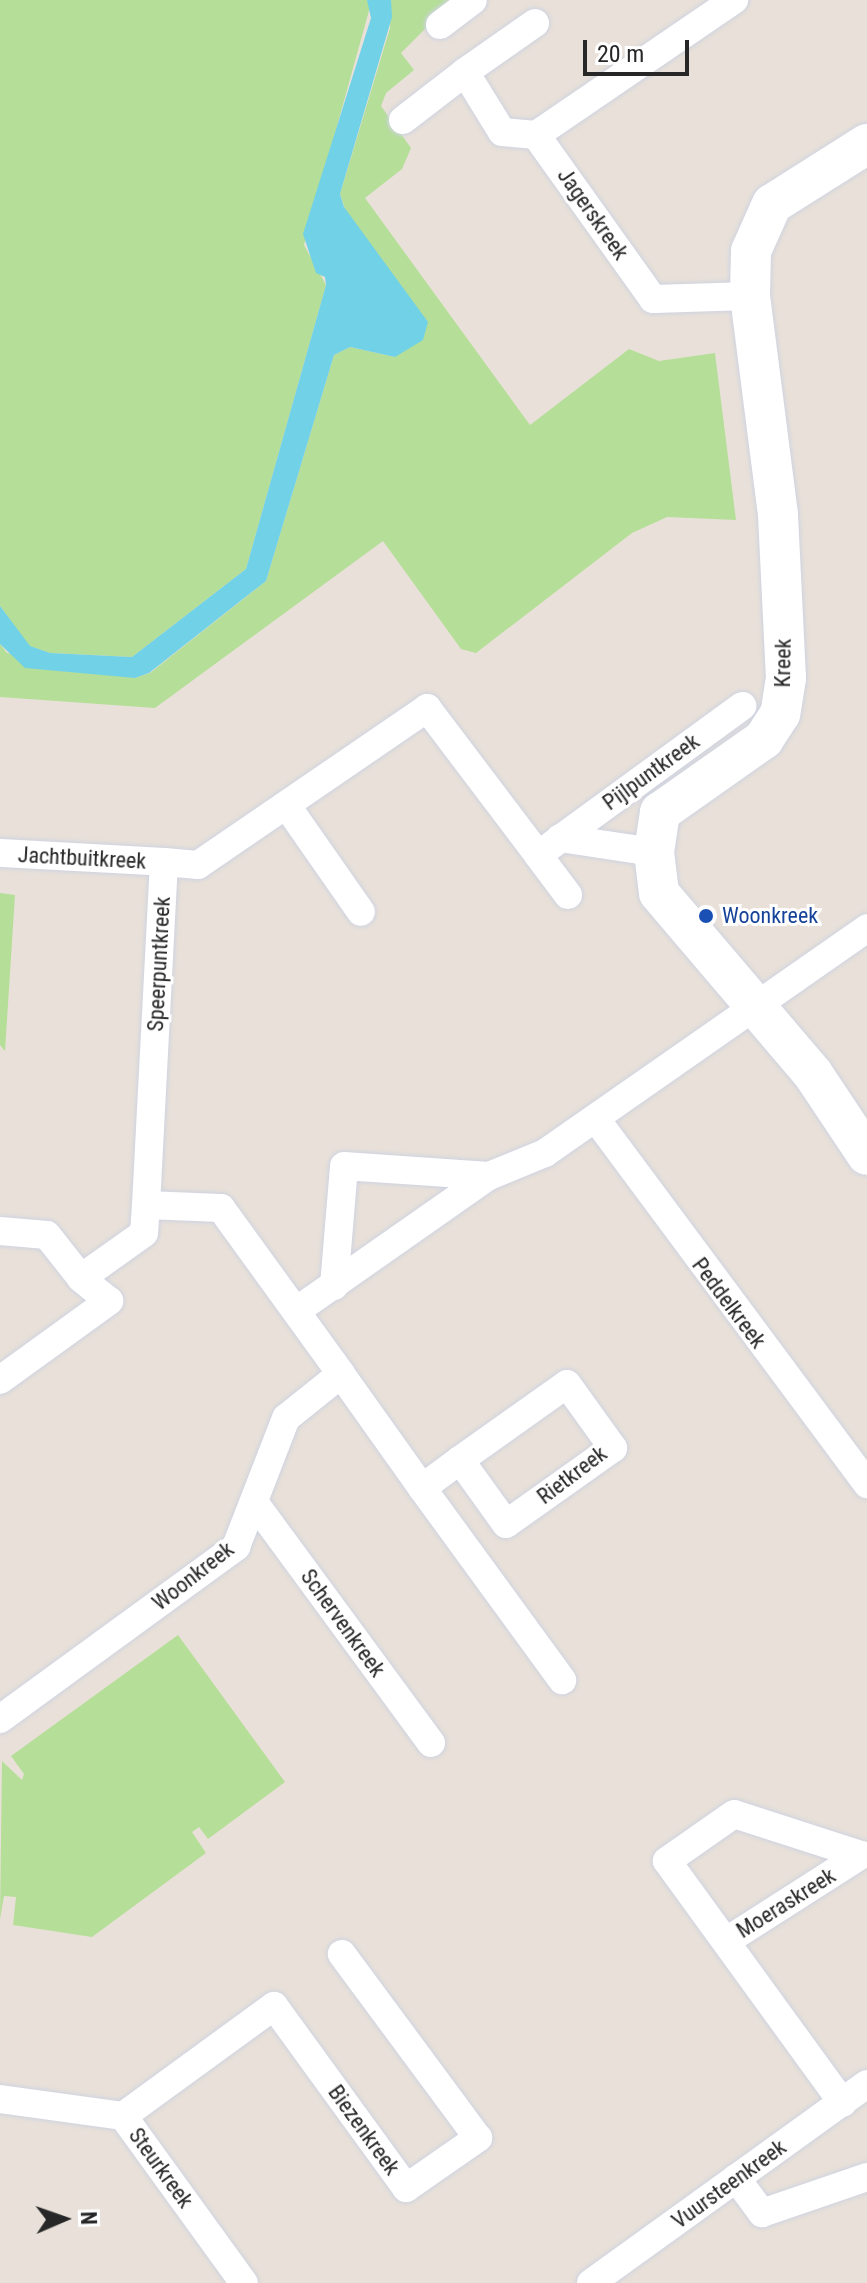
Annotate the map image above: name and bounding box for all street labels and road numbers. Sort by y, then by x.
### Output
street label: Jagerskreek [552,163,634,265]
street label: Kreek [769,638,797,688]
street label: Pijlpuntkreek [598,728,704,816]
street label: Jachtbuitkreek [17,841,147,875]
street label: Speerpuntkreek [142,896,176,1032]
street label: Peddelkreek [686,1253,772,1353]
street label: Rietkreek [532,1440,612,1510]
street label: Woonkreek [147,1536,239,1616]
street label: Schervenkreek [295,1564,391,1682]
street label: Moeraskreek [732,1862,840,1944]
street label: Biezenkreek [323,2080,405,2180]
street label: Steurkreek [123,2123,199,2213]
street label: Vuursteenkreek [667,2134,791,2234]

